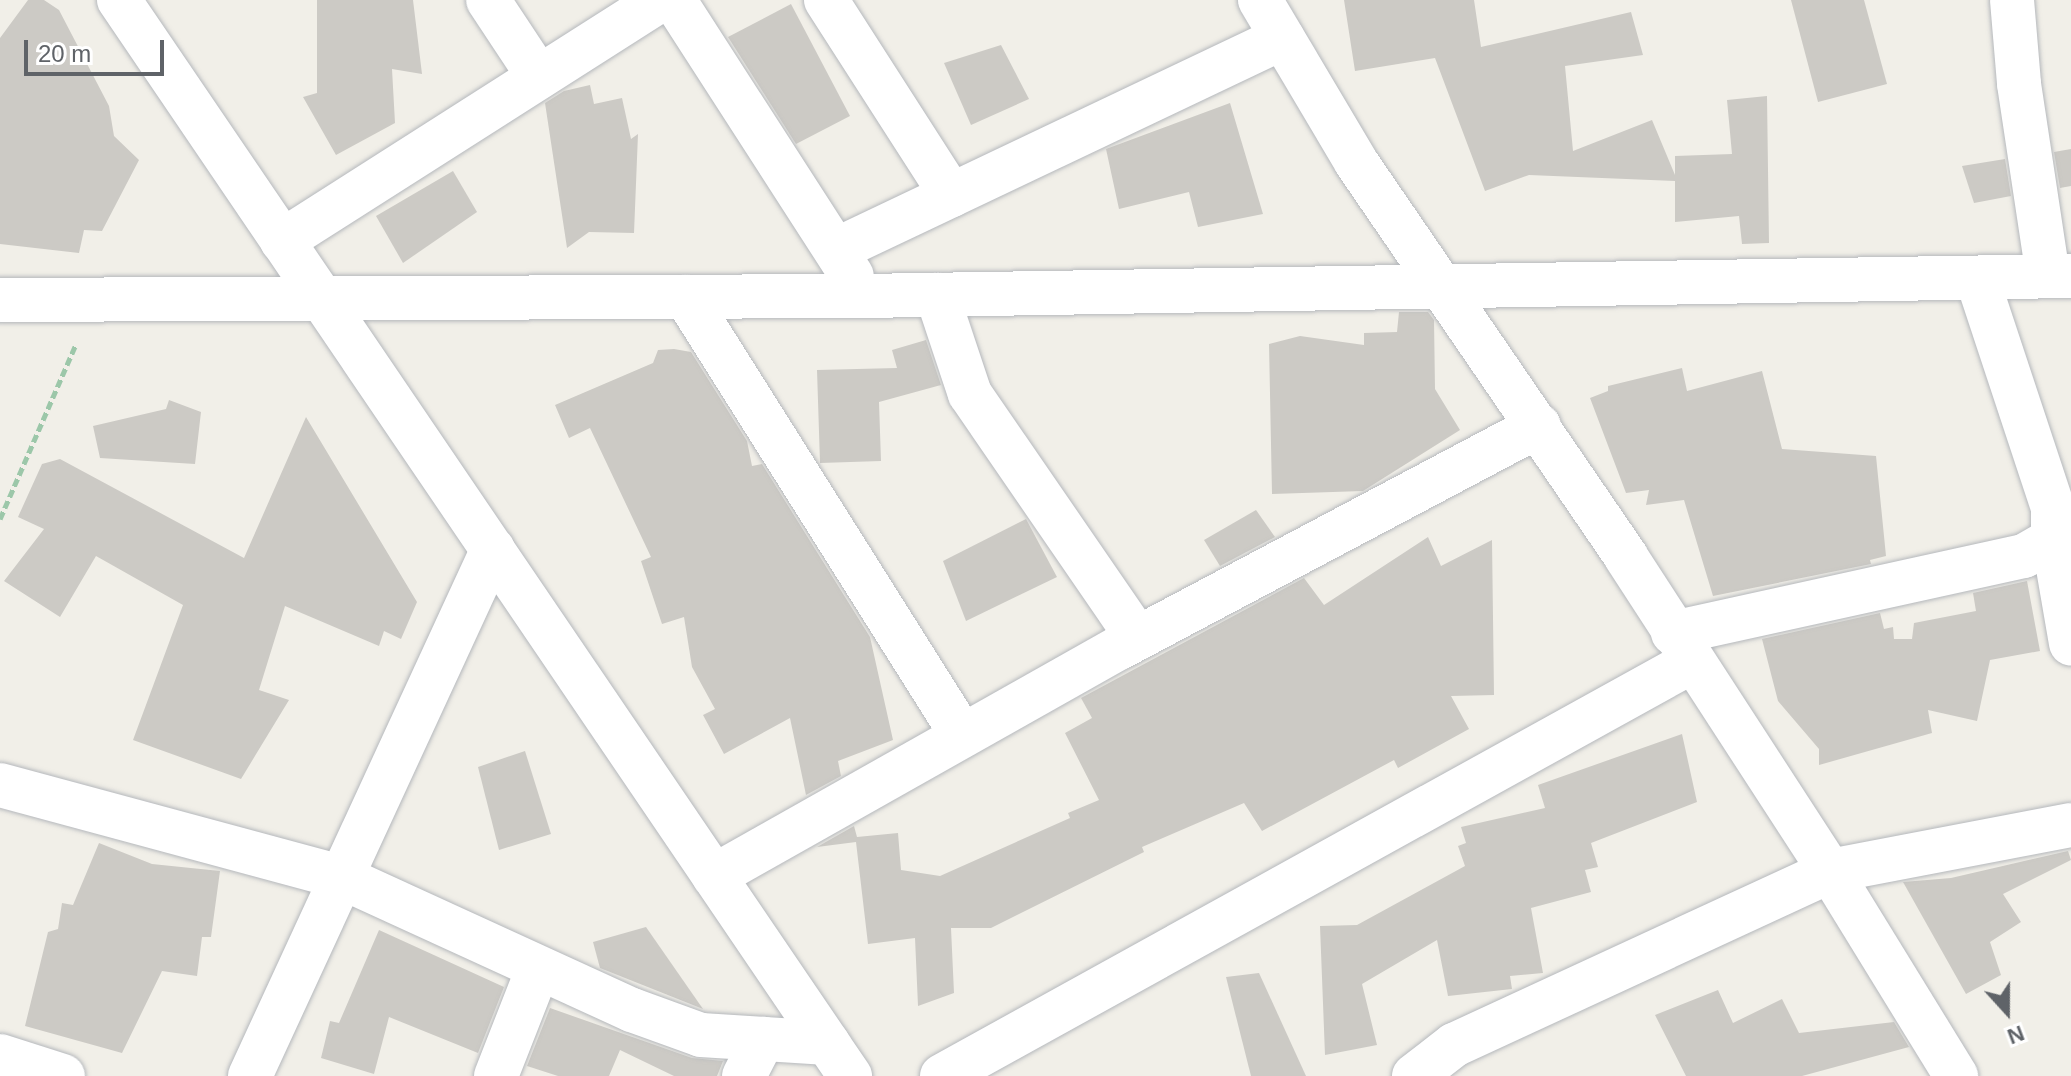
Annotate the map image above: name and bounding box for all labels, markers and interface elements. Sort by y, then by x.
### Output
scale bar [28,24,168,74]
text: 20 m [38,40,91,67]
north arrow [1967,972,2047,1052]
text: N [2004,1020,2028,1049]

